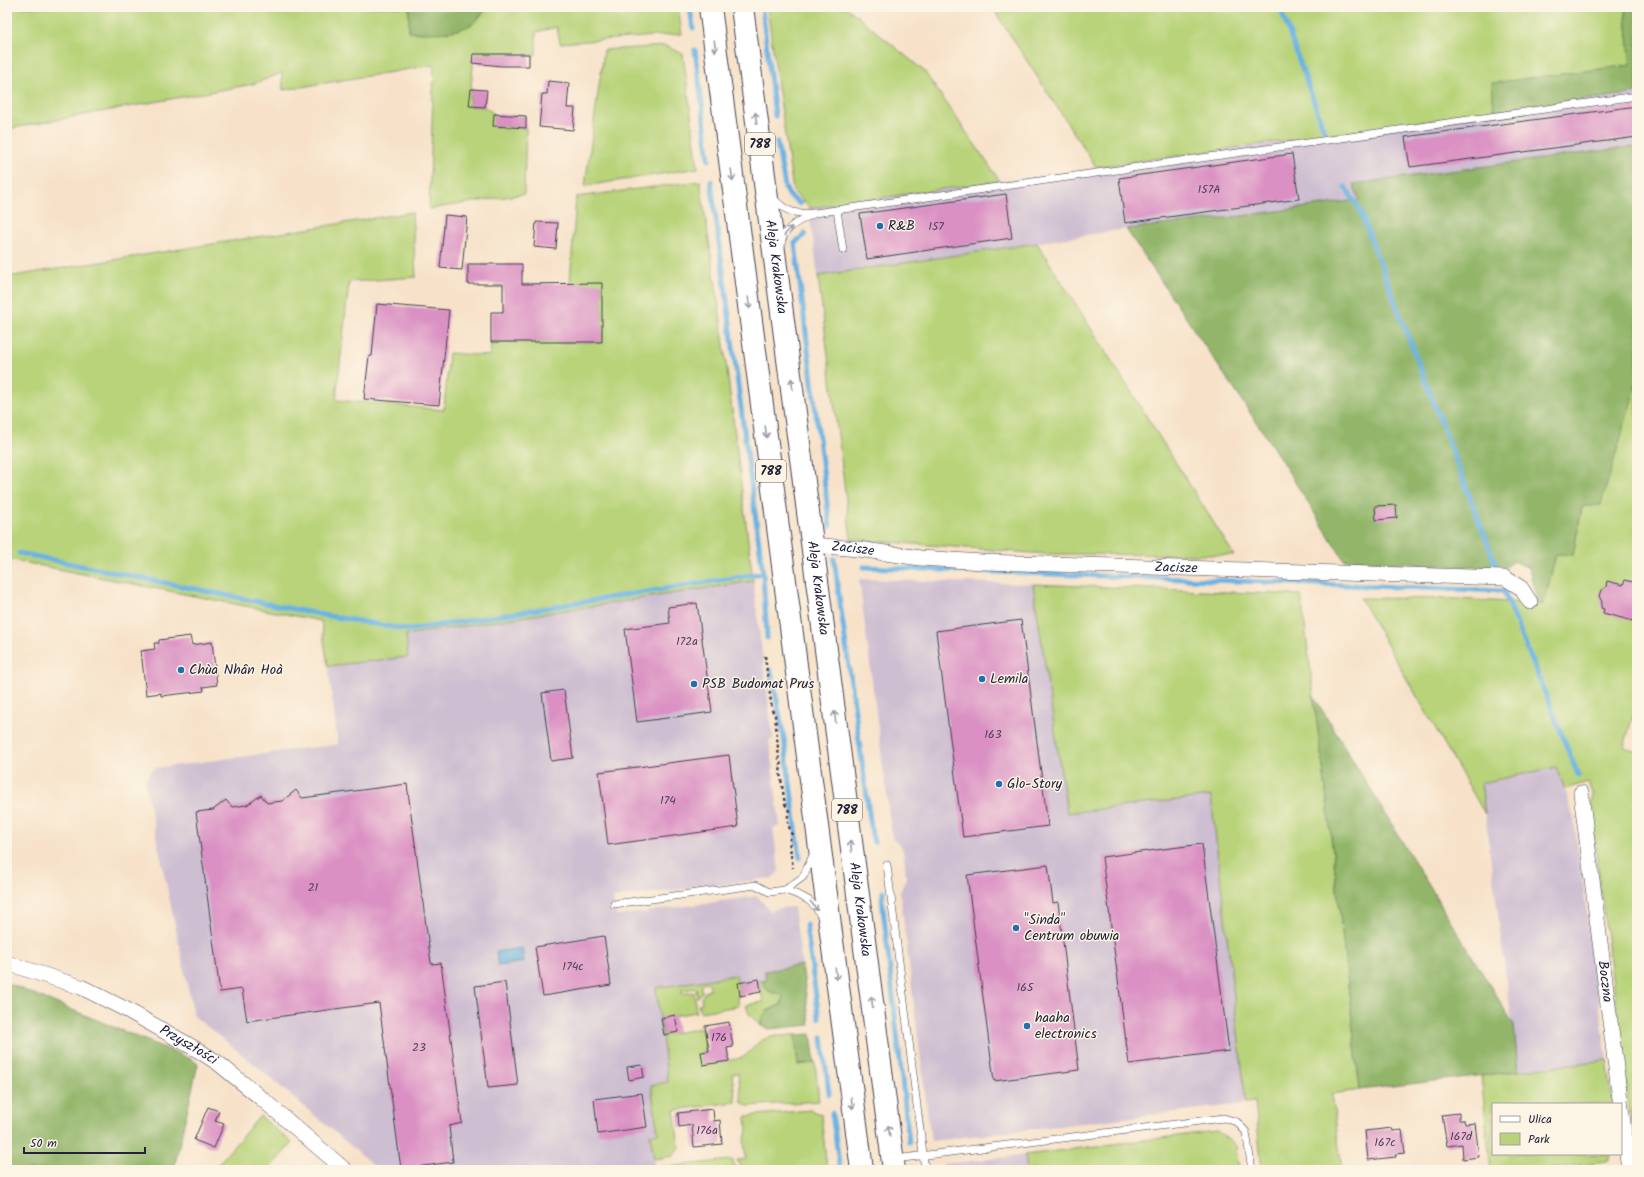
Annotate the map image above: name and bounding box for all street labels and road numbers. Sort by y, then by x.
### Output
road number: 788 [745,133,775,155]
street label: Aleja Krakowska [759,218,793,315]
road number: 788 [756,460,786,482]
street label: Zacisze [830,536,877,562]
street label: Aleja Krakowska [801,540,835,637]
street label: Zacisze [1154,556,1199,580]
road number: 788 [832,799,862,821]
street label: Aleja Krakowska [843,861,877,958]
street label: Boczna [1591,959,1619,1004]
street label: Przyszłości [155,1020,222,1071]

